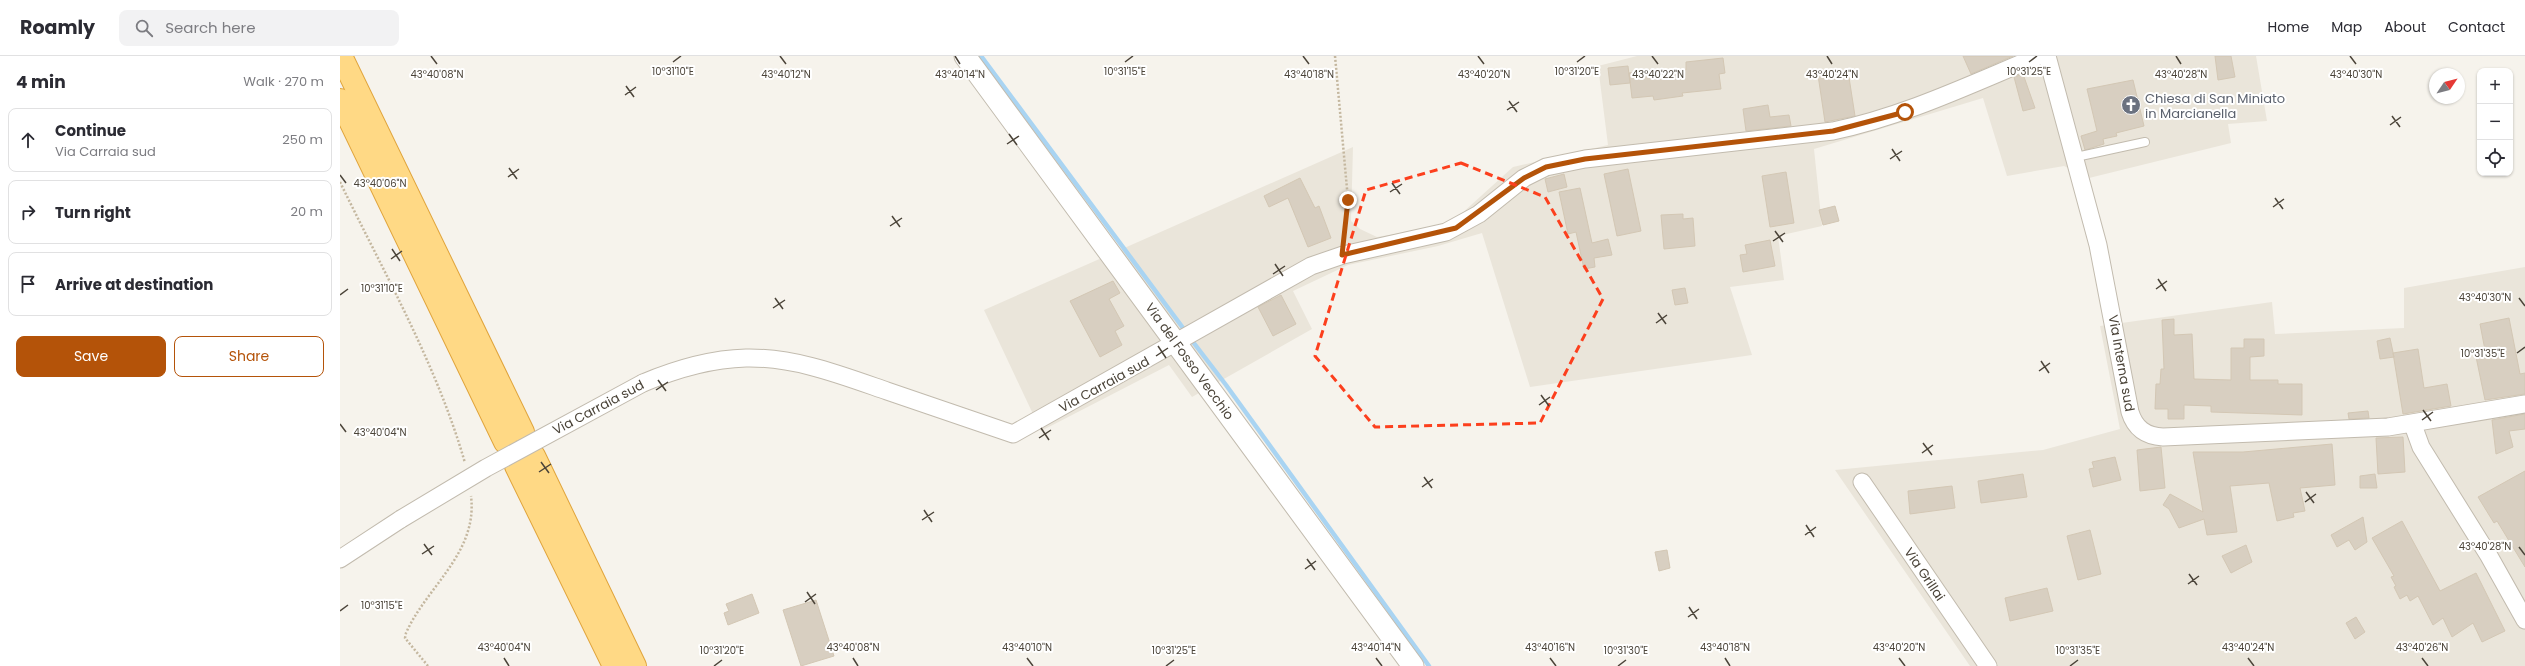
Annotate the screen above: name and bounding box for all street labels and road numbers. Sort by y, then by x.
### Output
street label: Via del Fosso Vecchio [1141,299,1239,424]
street label: Via Interna sud [2104,313,2139,413]
street label: Via Carraia sud [1056,352,1153,417]
street label: Via Carraia sud [549,375,647,440]
street label: Via Grillai [1900,544,1949,605]

